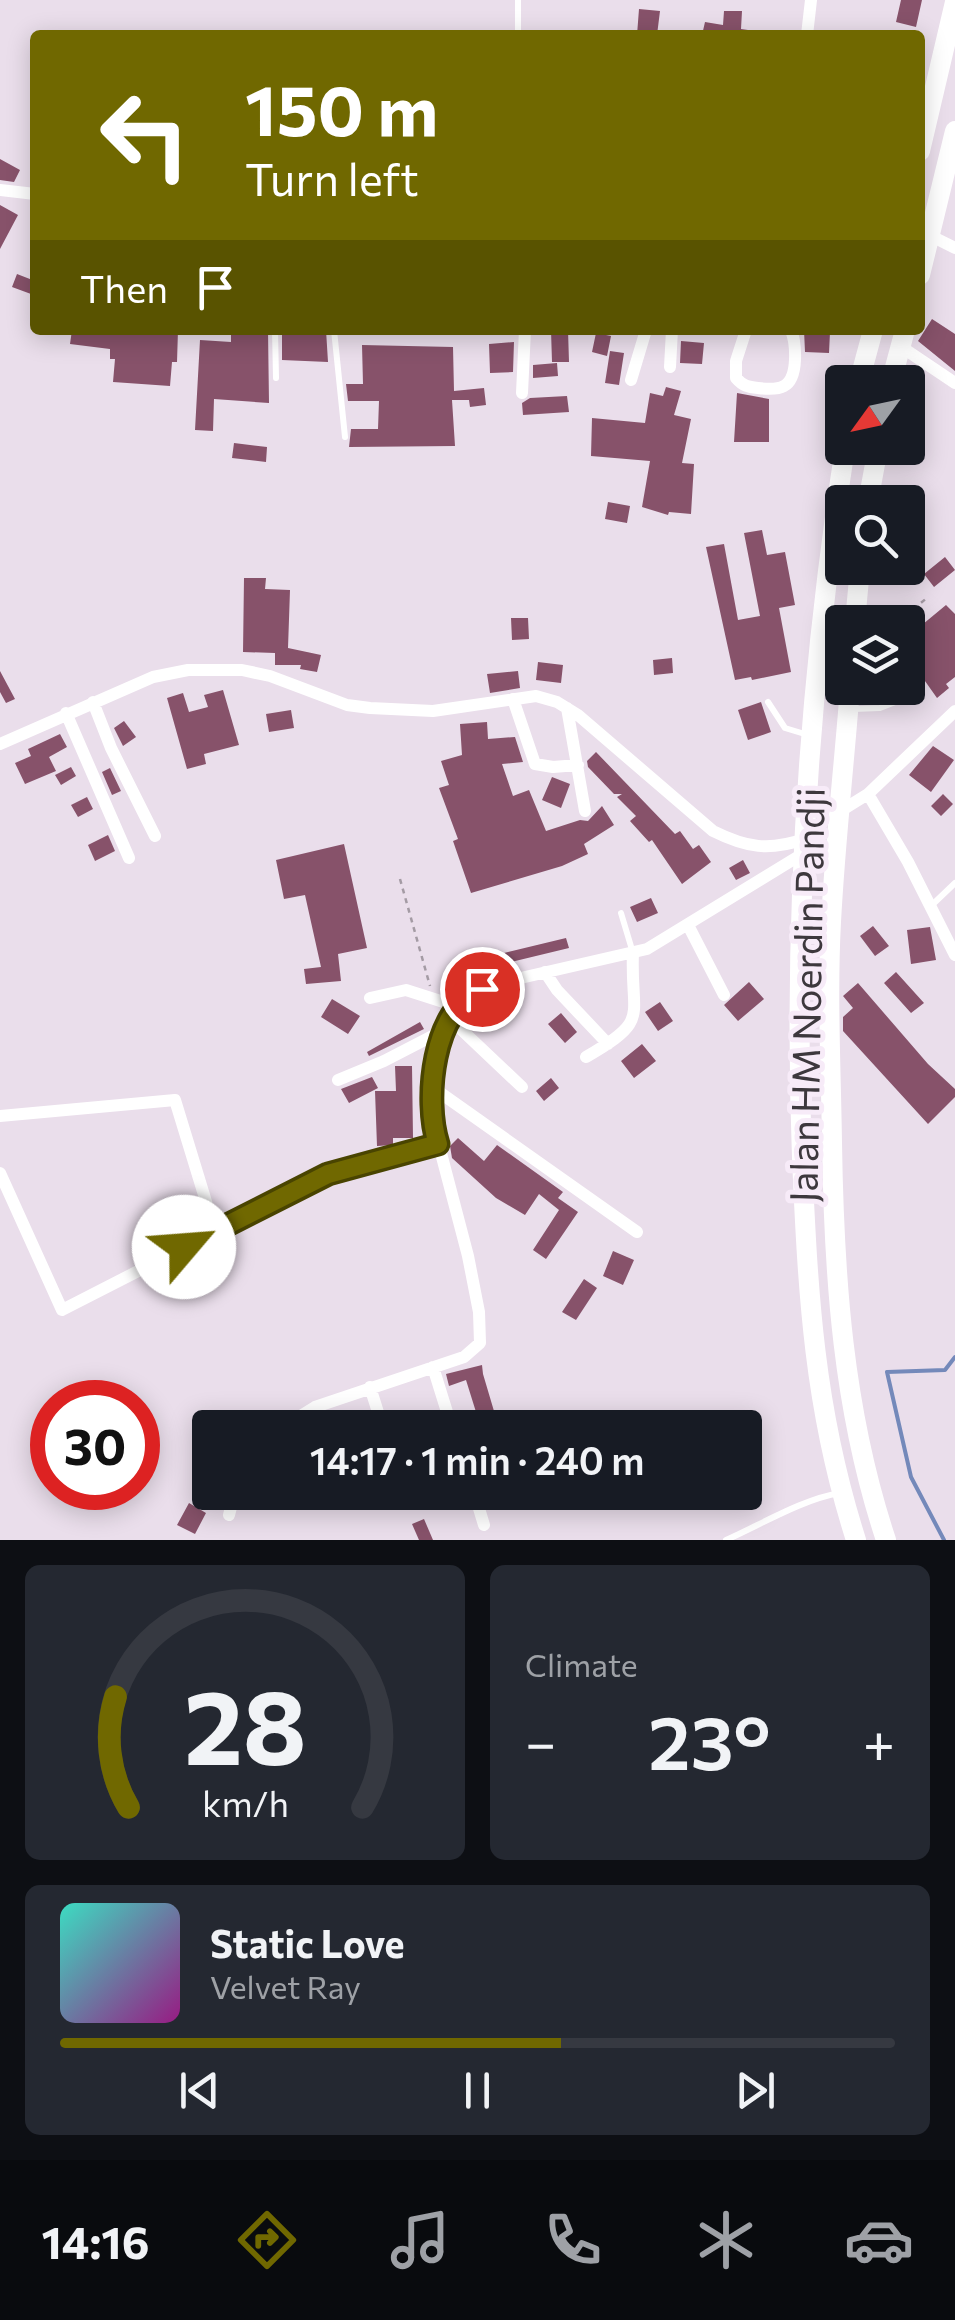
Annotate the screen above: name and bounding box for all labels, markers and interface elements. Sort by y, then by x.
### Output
text: 150 m [245,65,438,150]
icon: left [80,70,210,200]
text: Turn left [245,150,419,205]
icon: arrive [188,260,243,315]
text: Then [80,264,168,311]
north arrow [825,365,925,465]
map controls [825,365,925,705]
button: search [825,485,925,585]
button: layers [825,605,925,705]
street label: Jalan HM Noerdin Pandji [778,787,833,1203]
pin [440,947,525,1032]
icon: arrive [455,962,510,1017]
position arrow [132,1195,236,1299]
speed limit sign: 30 [30,1380,160,1510]
text: 14:17 · 1 min · 240 m [310,1436,644,1483]
text: Climate [525,1644,638,1684]
text: 28 [184,1659,306,1786]
text: 23° [648,1694,771,1785]
text: − [525,1707,556,1774]
text: + [863,1707,895,1774]
text: km/h [202,1781,288,1824]
text: Static Love [210,1919,405,1966]
text: Velvet Ray [210,1966,361,2006]
icon: previous [172,2063,227,2118]
icon: pause [450,2063,505,2118]
icon: next [728,2063,783,2118]
icon: directions [232,2205,302,2275]
icon: music [385,2205,455,2275]
icon: phone [538,2205,608,2275]
icon: climate [691,2205,761,2275]
icon: car [844,2205,914,2275]
text: 14:16 [41,2213,149,2268]

